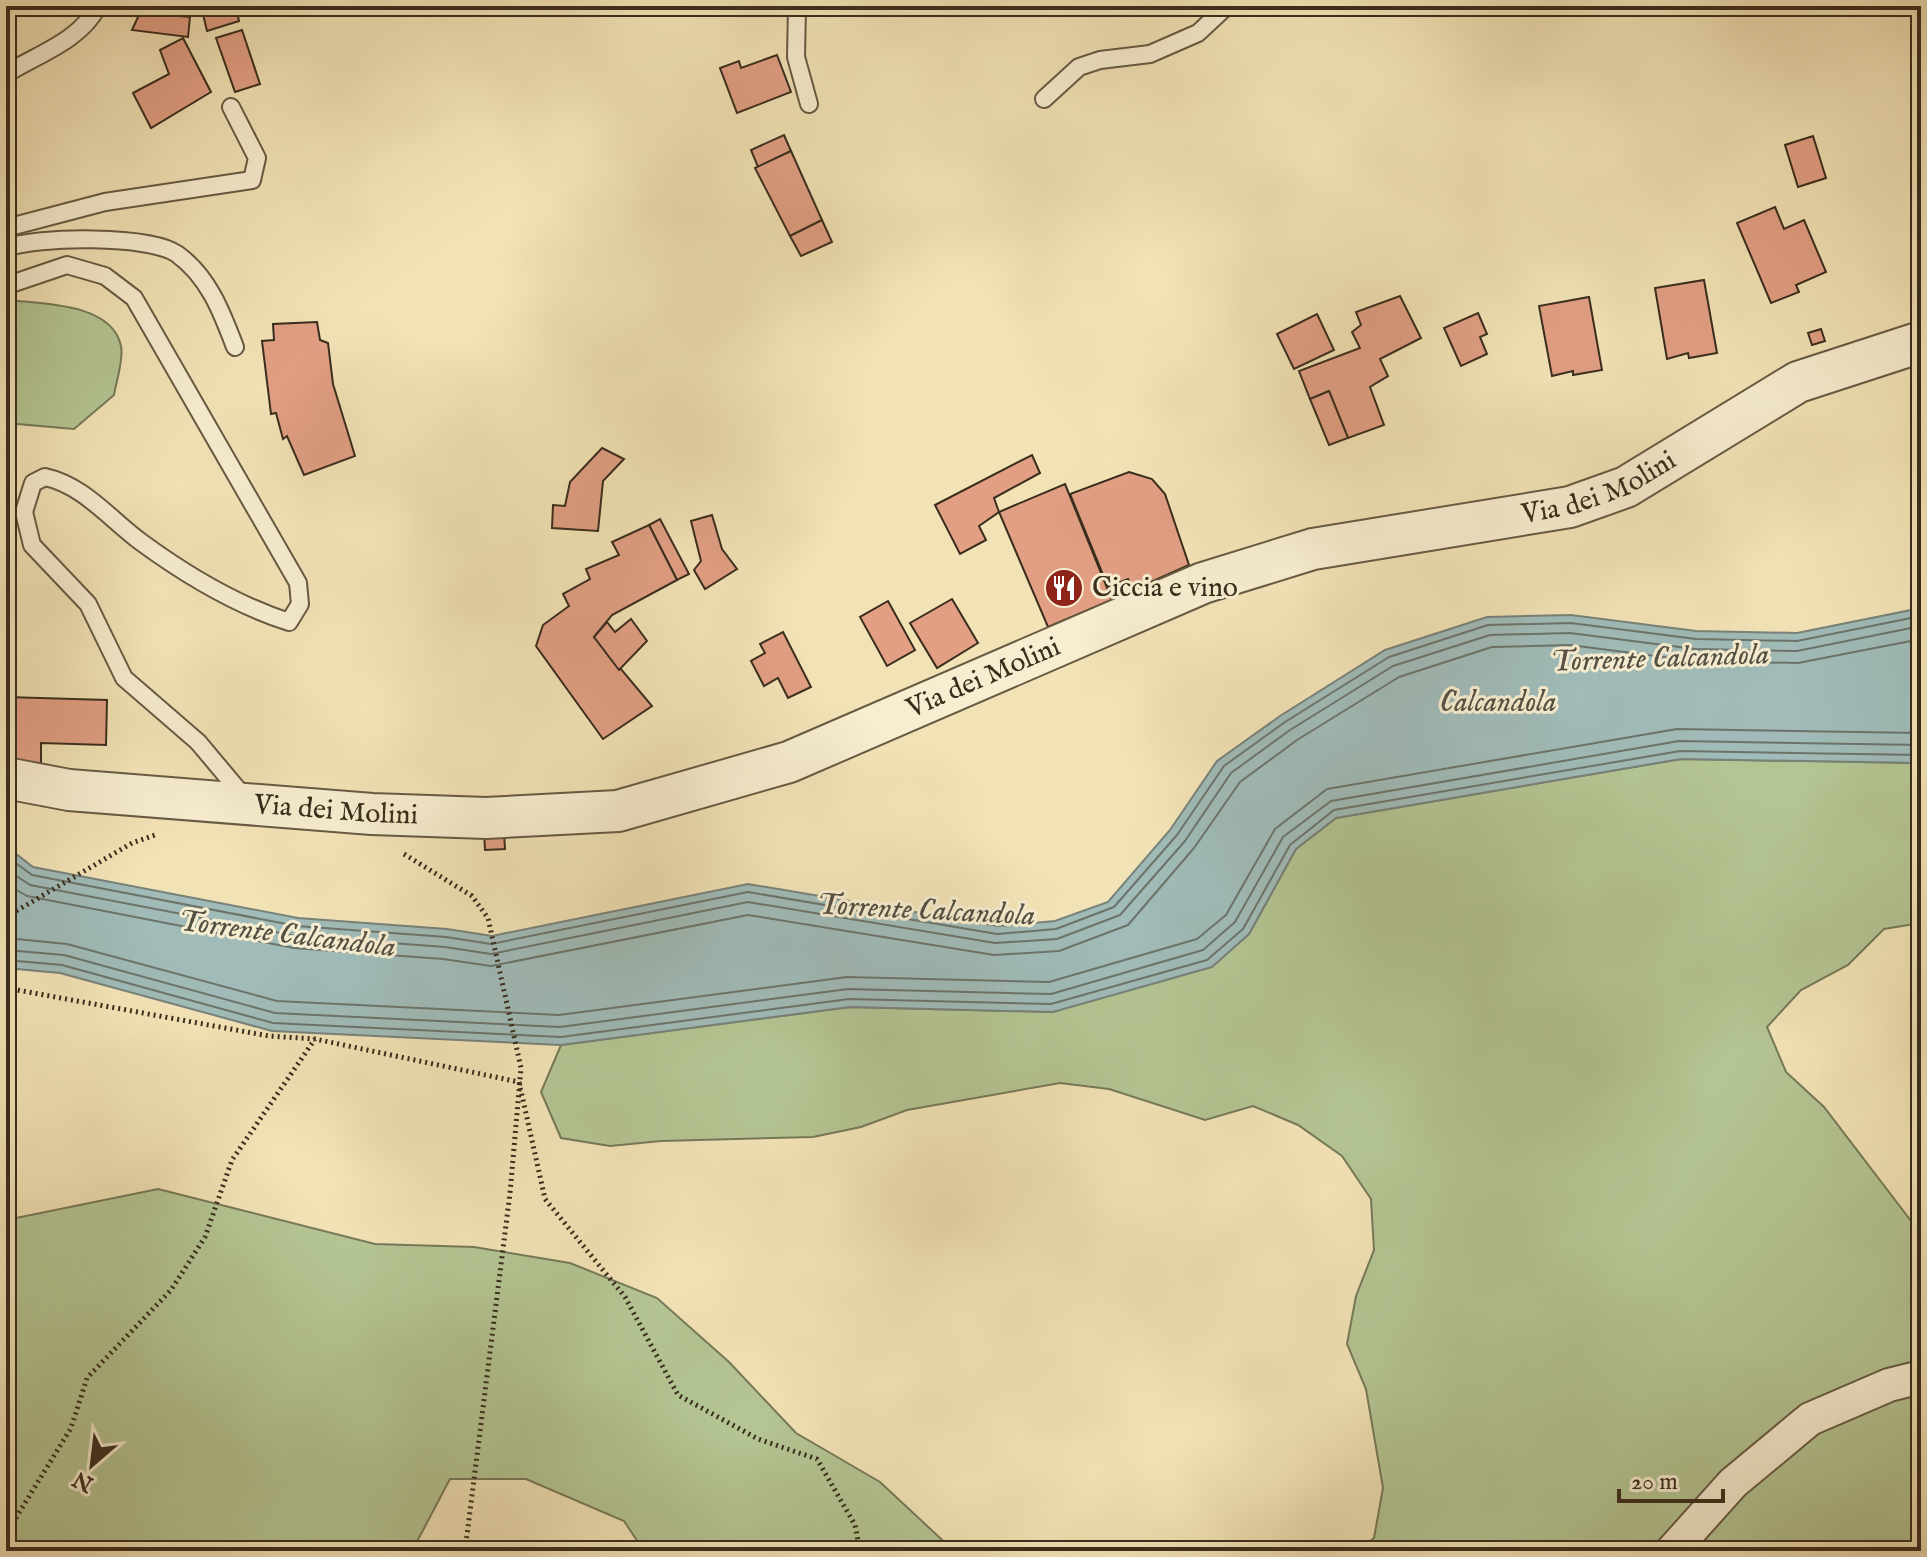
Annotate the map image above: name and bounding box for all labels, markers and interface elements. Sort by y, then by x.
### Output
street label: Via dei Molini [1518,443,1683,532]
restaurant icon: Ciccia e vino [1043,567,1085,609]
place label: Ciccia e vino [1092,571,1238,606]
street label: Via dei Molini [900,629,1066,727]
water label: Torrente Calcandola [1550,636,1770,682]
water label: Calcandola [1439,684,1557,722]
street label: Via dei Molini [252,787,419,833]
water label: Torrente Calcandola [816,886,1036,936]
water label: Torrente Calcandola [176,903,398,967]
north arrow [52,1425,132,1505]
scale bar [1619,1453,1723,1503]
text: N [69,1464,99,1498]
text: 20 m [1631,1467,1678,1498]

